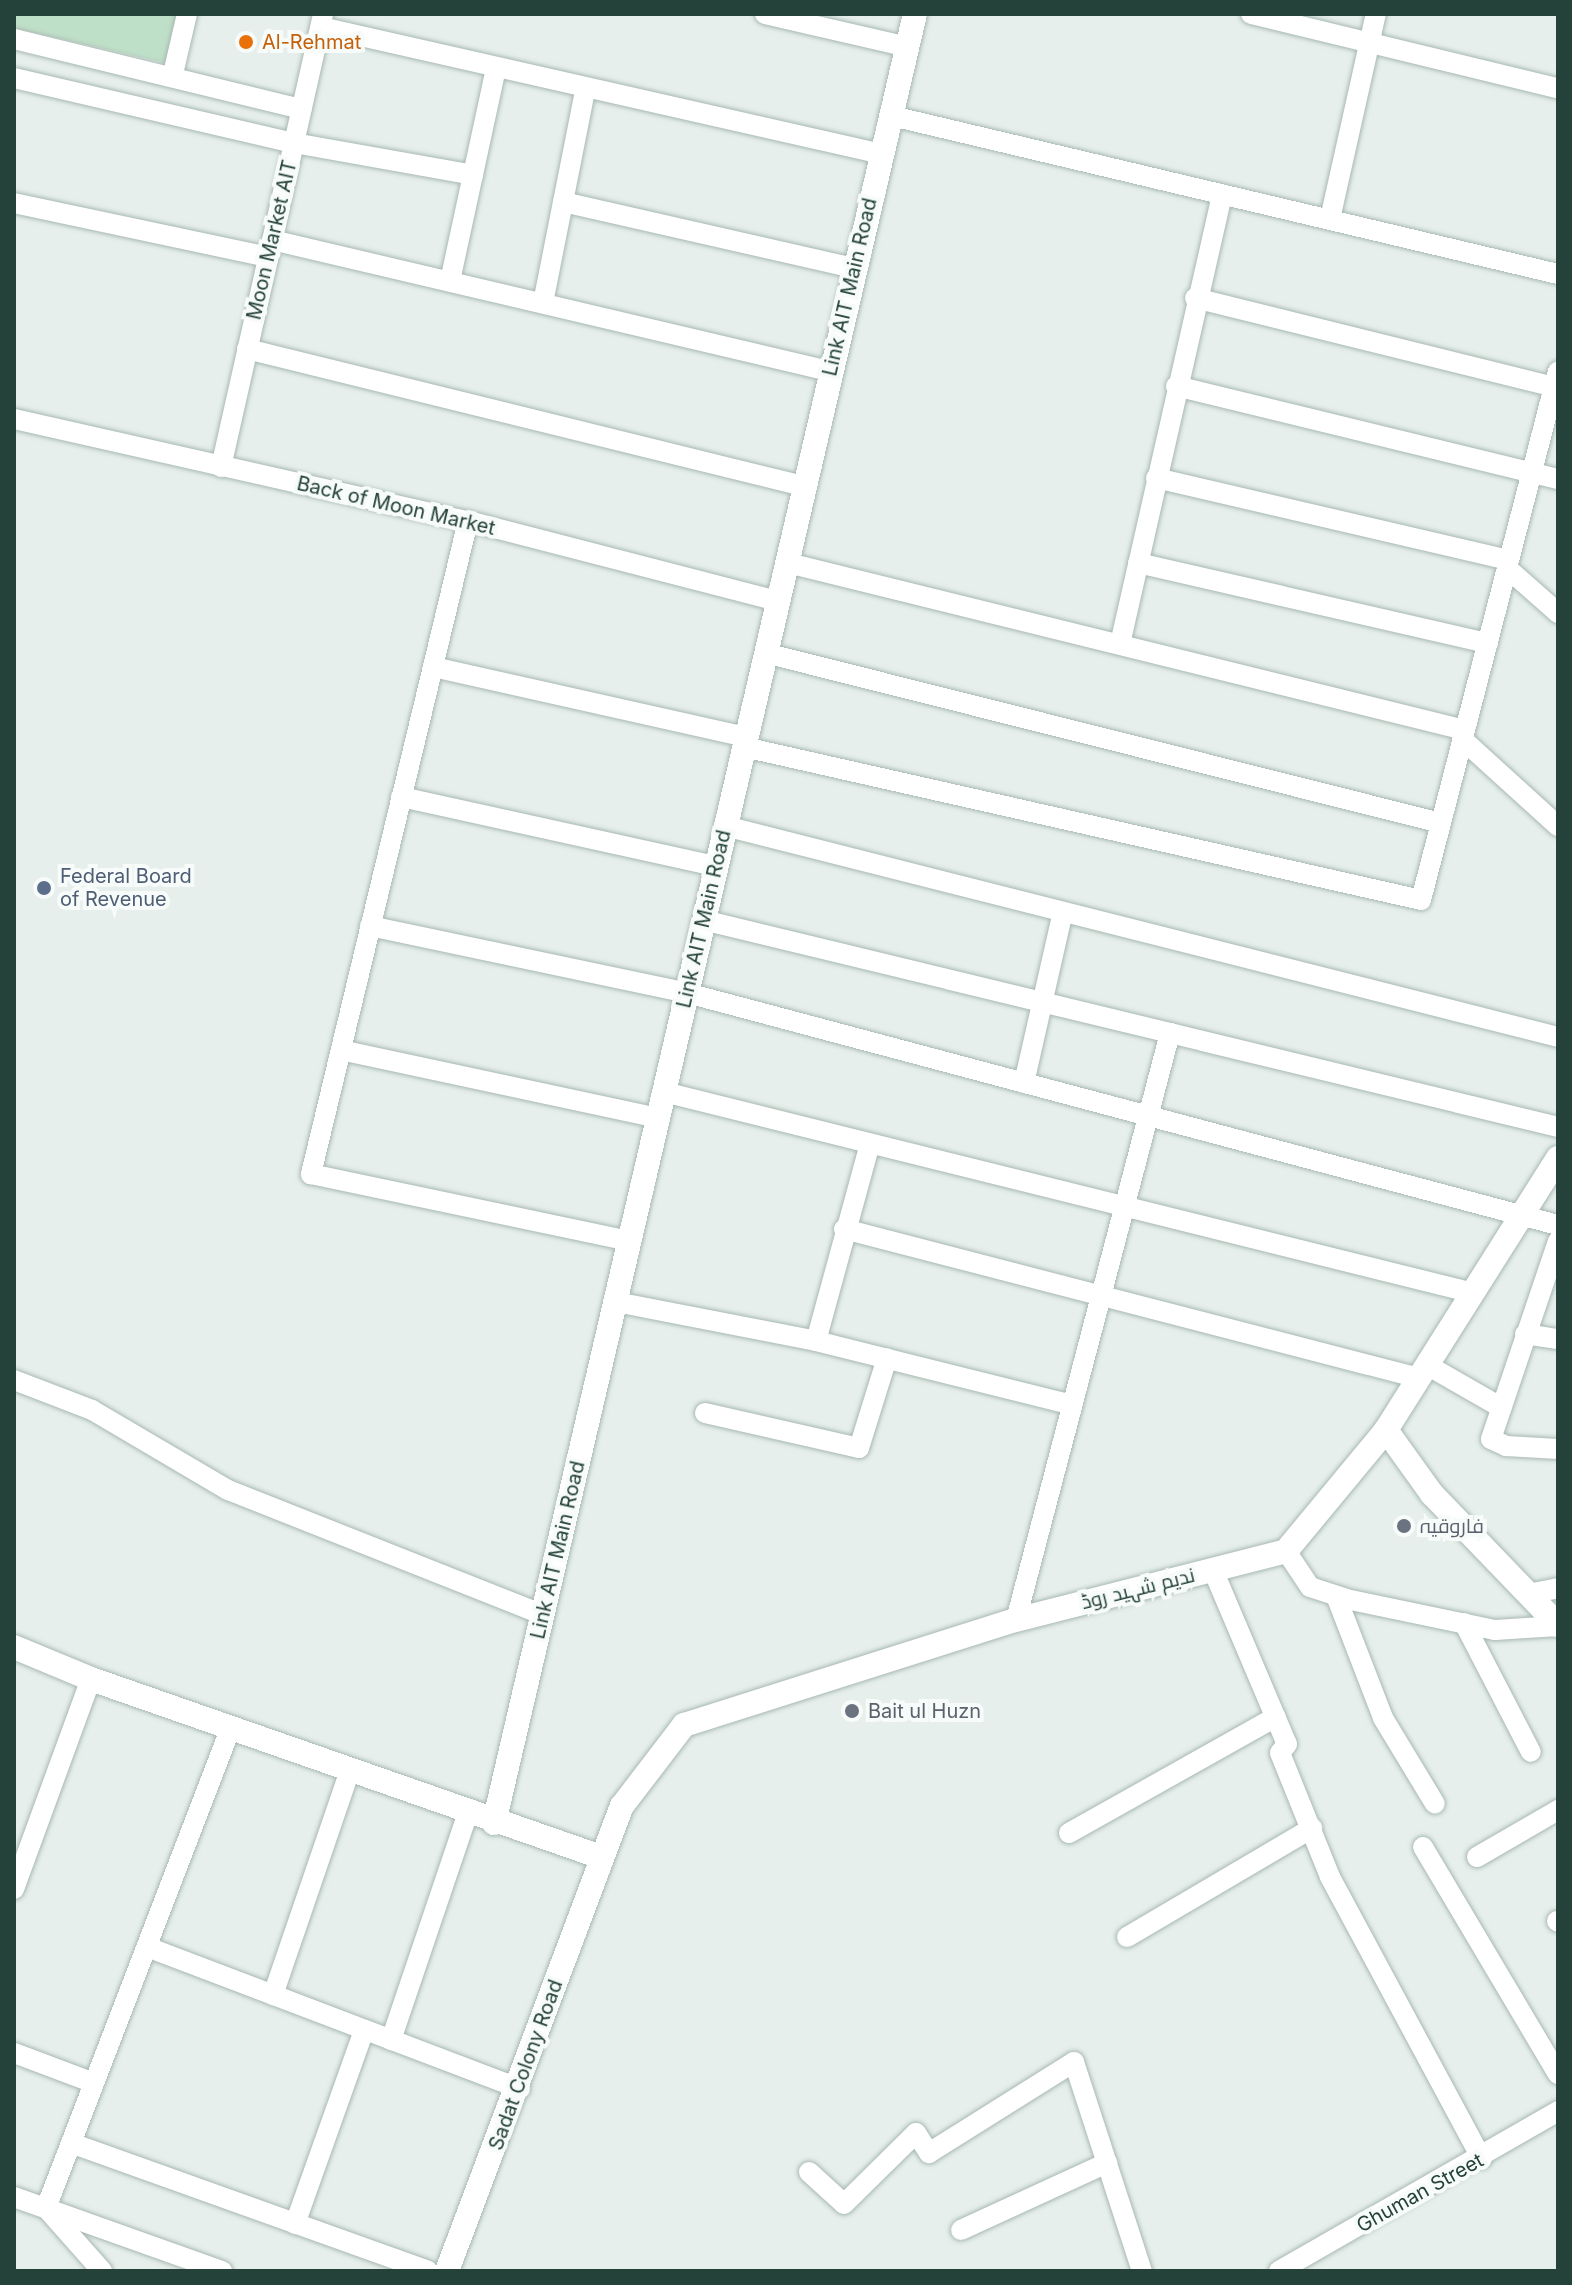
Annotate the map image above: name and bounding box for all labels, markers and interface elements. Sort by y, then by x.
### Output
place label: Al-Rehmat [262,30,361,54]
marker: Al-Rehmat [237,33,255,51]
street label: Moon Market AIT [242,158,302,322]
street label: Link AIT Main Road [818,196,882,378]
street label: Back of Moon Market [295,472,497,540]
street label: Link AIT Main Road [672,828,736,1010]
place label: Federal Board of Revenue [60,864,192,911]
marker: Federal Board of Revenue [35,879,53,897]
street label: Link AIT Main Road [526,1459,590,1641]
place label: فاروقیہ [1420,1514,1484,1538]
marker: فاروقیہ [1395,1517,1413,1535]
street label: ندیم شہید روڈ [1079,1563,1197,1615]
place label: Bait ul Huzn [868,1699,981,1723]
marker: Bait ul Huzn [843,1702,861,1720]
street label: Sadat Colony Road [484,1976,568,2154]
street label: Ghuman Street [1352,2148,1488,2238]

